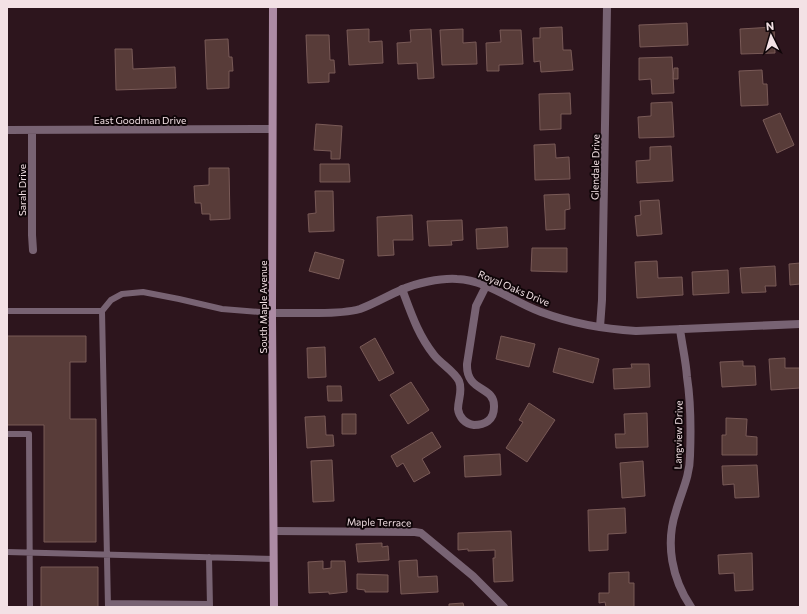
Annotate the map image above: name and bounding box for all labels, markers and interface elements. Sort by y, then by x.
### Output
north arrow [751,16,791,56]
text: N [765,19,775,32]
street label: East Goodman Drive [94,114,186,126]
street label: Glendale Drive [588,134,602,200]
street label: Sarah Drive [16,164,28,216]
street label: South Maple Avenue [257,261,269,353]
street label: Royal Oaks Drive [477,268,551,308]
street label: Langview Drive [671,400,685,470]
street label: Maple Terrace [347,515,411,529]

